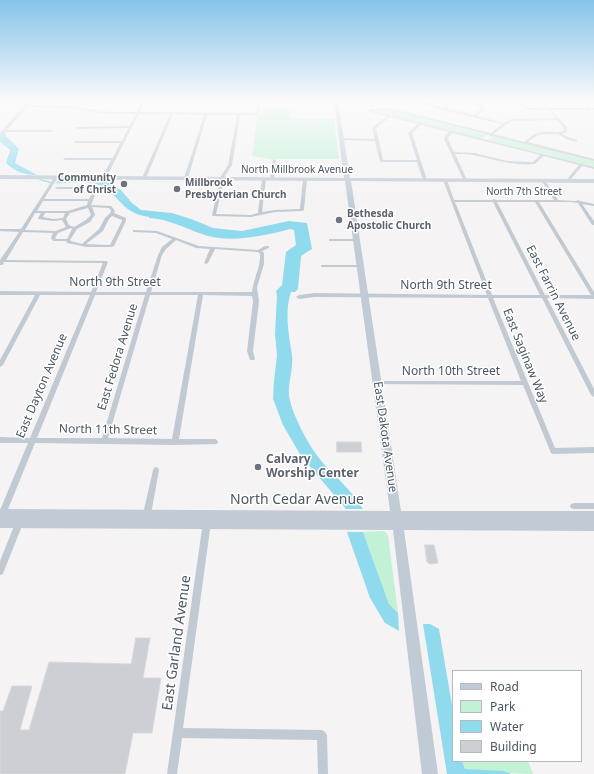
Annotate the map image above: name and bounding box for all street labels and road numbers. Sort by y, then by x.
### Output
street label: North Millbrook Avenue [241,164,353,176]
street label: North 7th Street [486,186,562,198]
street label: East Farrin Avenue [523,243,583,343]
street label: North 9th Street [69,276,161,290]
street label: North 9th Street [400,279,492,293]
street label: East Fedora Avenue [95,302,141,412]
street label: East Saginaw Way [499,307,551,405]
street label: East Dayton Avenue [13,331,71,441]
street label: North 10th Street [402,365,500,379]
street label: East Dakota Avenue [370,381,400,493]
street label: North 11th Street [59,422,157,438]
street label: North Cedar Avenue [230,492,364,508]
street label: East Garland Avenue [159,574,195,712]

